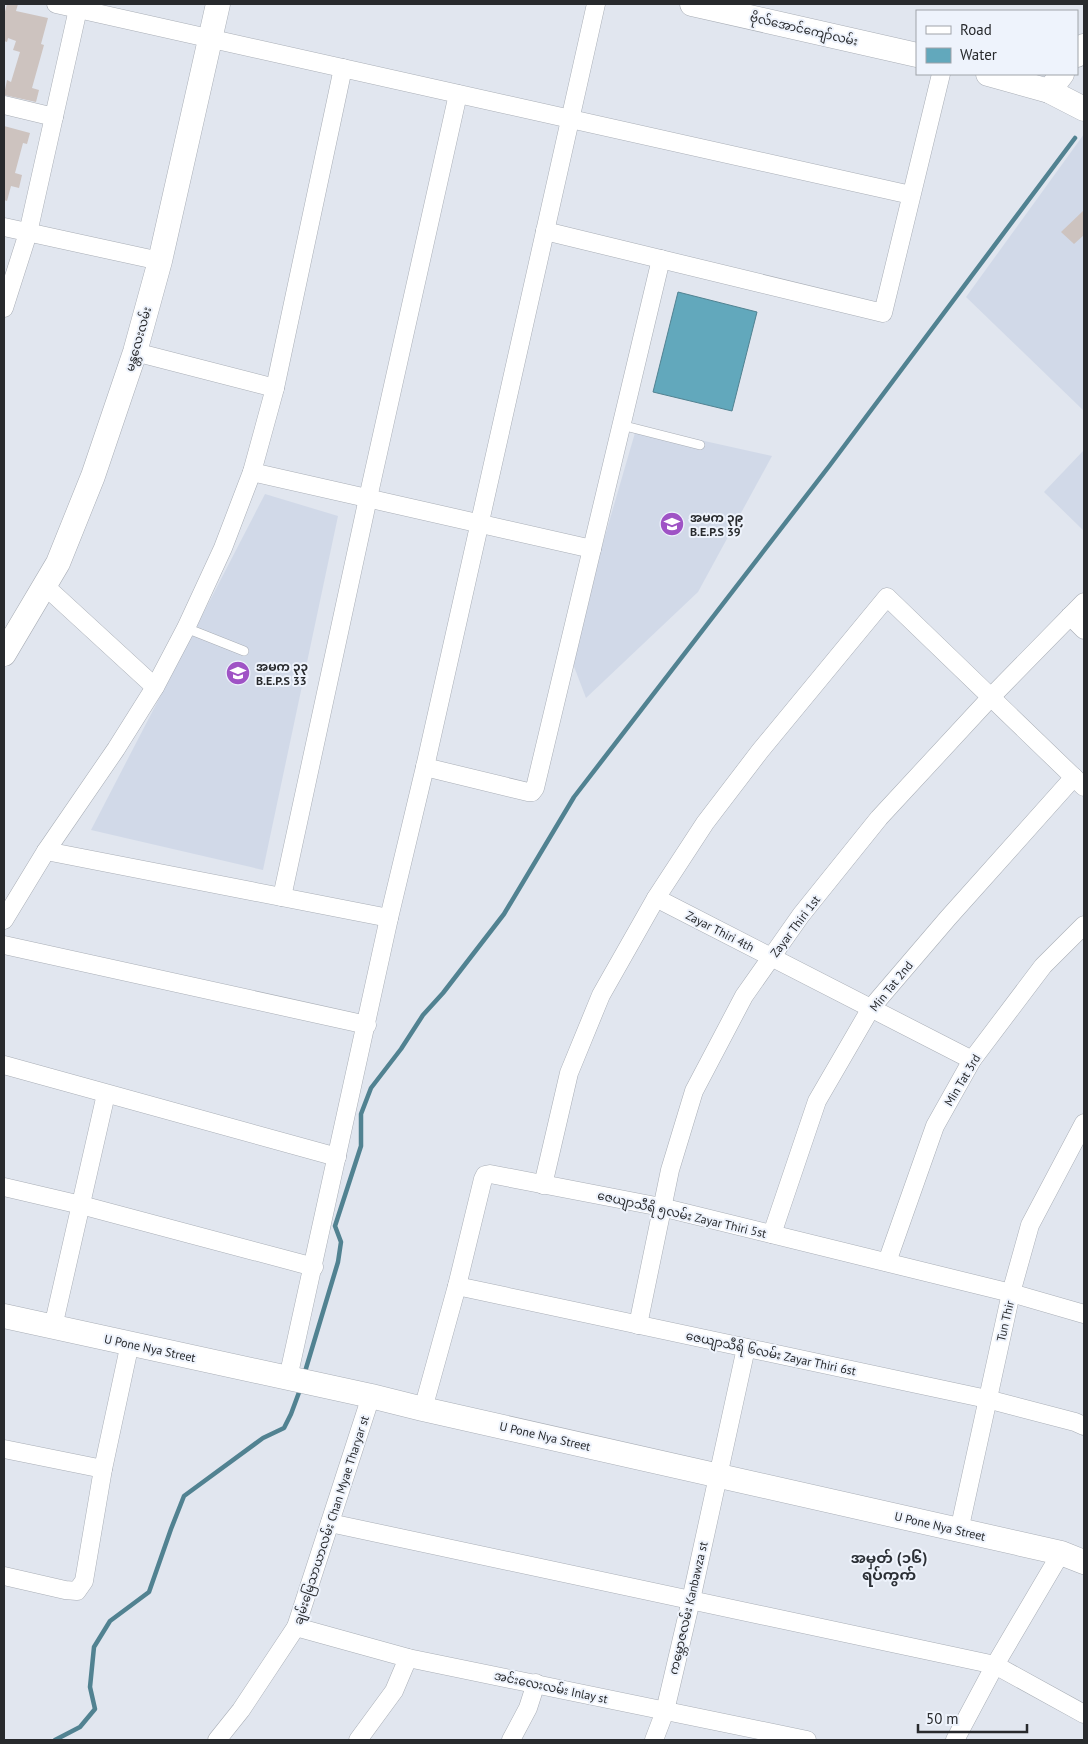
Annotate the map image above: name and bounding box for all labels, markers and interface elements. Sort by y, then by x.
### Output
street label: ဗိုလ်အောင်ကျော်လမ်း [748,8,860,52]
legend [916,10,1078,75]
text: Road [960,20,992,39]
text: Water [960,45,997,64]
street label: မန္တလေးလမ်း [121,305,157,374]
place label: အမက ၃၉ B.E.P.S 39 [690,510,744,539]
school or university icon: အမက ၃၉ B.E.P.S 39 [659,511,685,537]
place label: အမက ၃၃ B.E.P.S 33 [256,659,308,688]
school or university icon: အမက ၃၃ B.E.P.S 33 [225,660,251,686]
street label: Zayar Thiri 1st [767,892,823,960]
street label: Zayar Thiri 4th [683,907,757,955]
street label: Min Tat 2nd [866,958,916,1014]
street label: Min Tat 3rd [941,1051,983,1109]
street label: ဇေယျာသီရိ ၅လမ်း Zayar Thiri 5st [595,1186,768,1244]
street label: Tun Thir [993,1299,1017,1343]
street label: ဇေယျာသီရိ ၆လမ်း Zayar Thiri 6st [684,1327,858,1381]
street label: U Pone Nya Street [103,1331,197,1365]
street label: ချမ်းမြေသာယာလမ်း Chan Myae Tharyar st [289,1413,375,1627]
street label: U Pone Nya Street [498,1418,592,1454]
street label: U Pone Nya Street [893,1508,987,1544]
street label: ကမ္ဘောဇလမ်း Kanbawza st [664,1540,714,1677]
district label: အမှတ် (၁၆) ရပ်ကွက် [851,1548,927,1587]
street label: အင်းလေးလမ်း Inlay st [493,1667,609,1706]
scale bar [918,1702,1027,1734]
text: 50 m [926,1709,959,1728]

